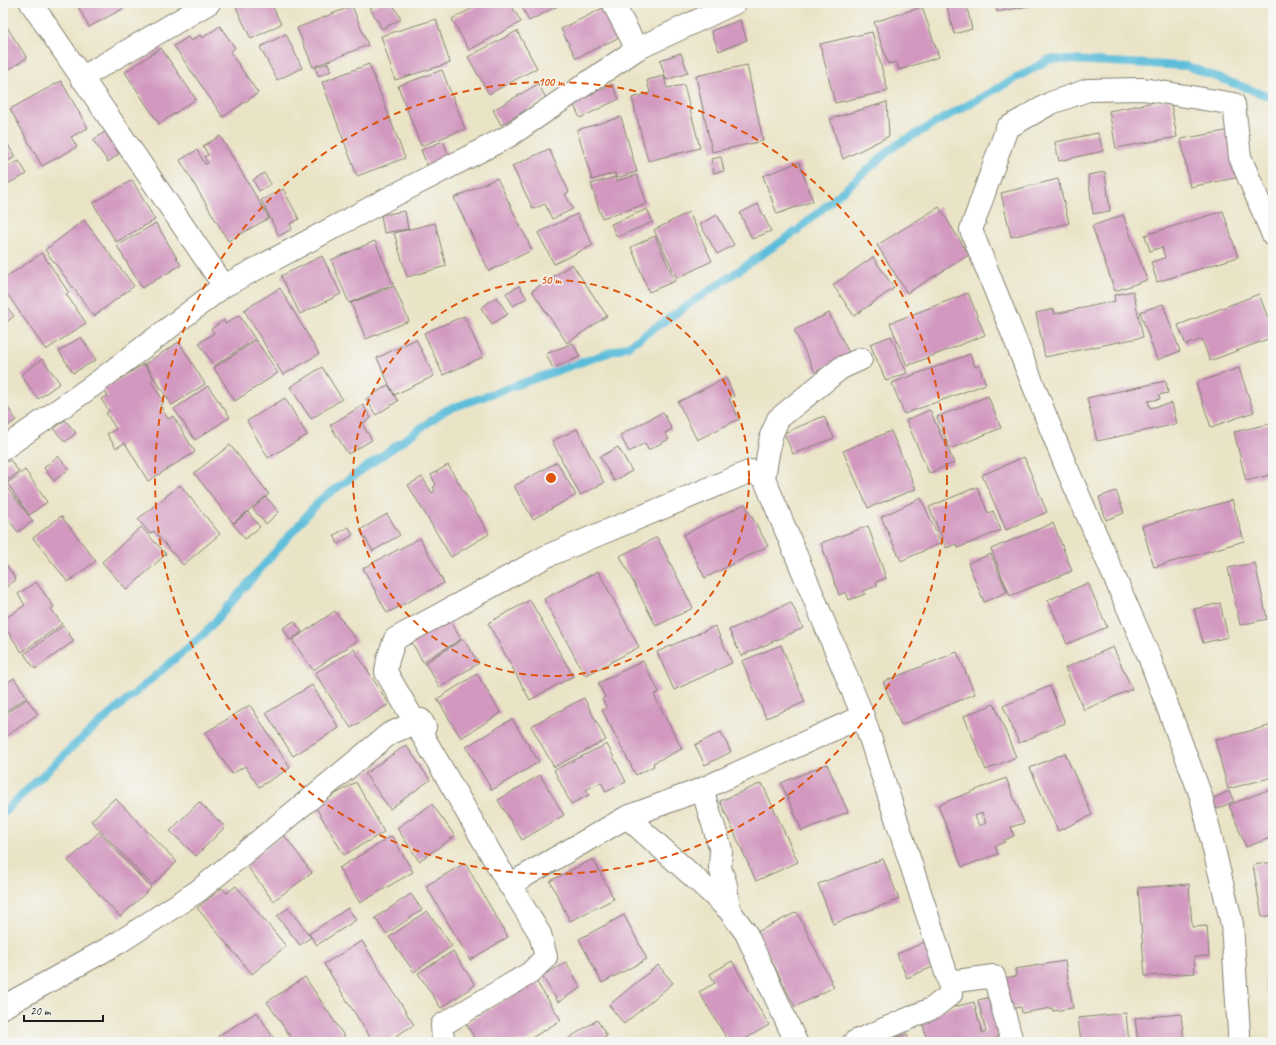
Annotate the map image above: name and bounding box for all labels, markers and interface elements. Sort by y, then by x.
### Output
text: 100 m [538,74,565,90]
text: 50 m [541,272,562,288]
centre of rings [544,471,558,485]
scale bar [24,997,103,1023]
text: 20 m [30,1003,52,1019]

